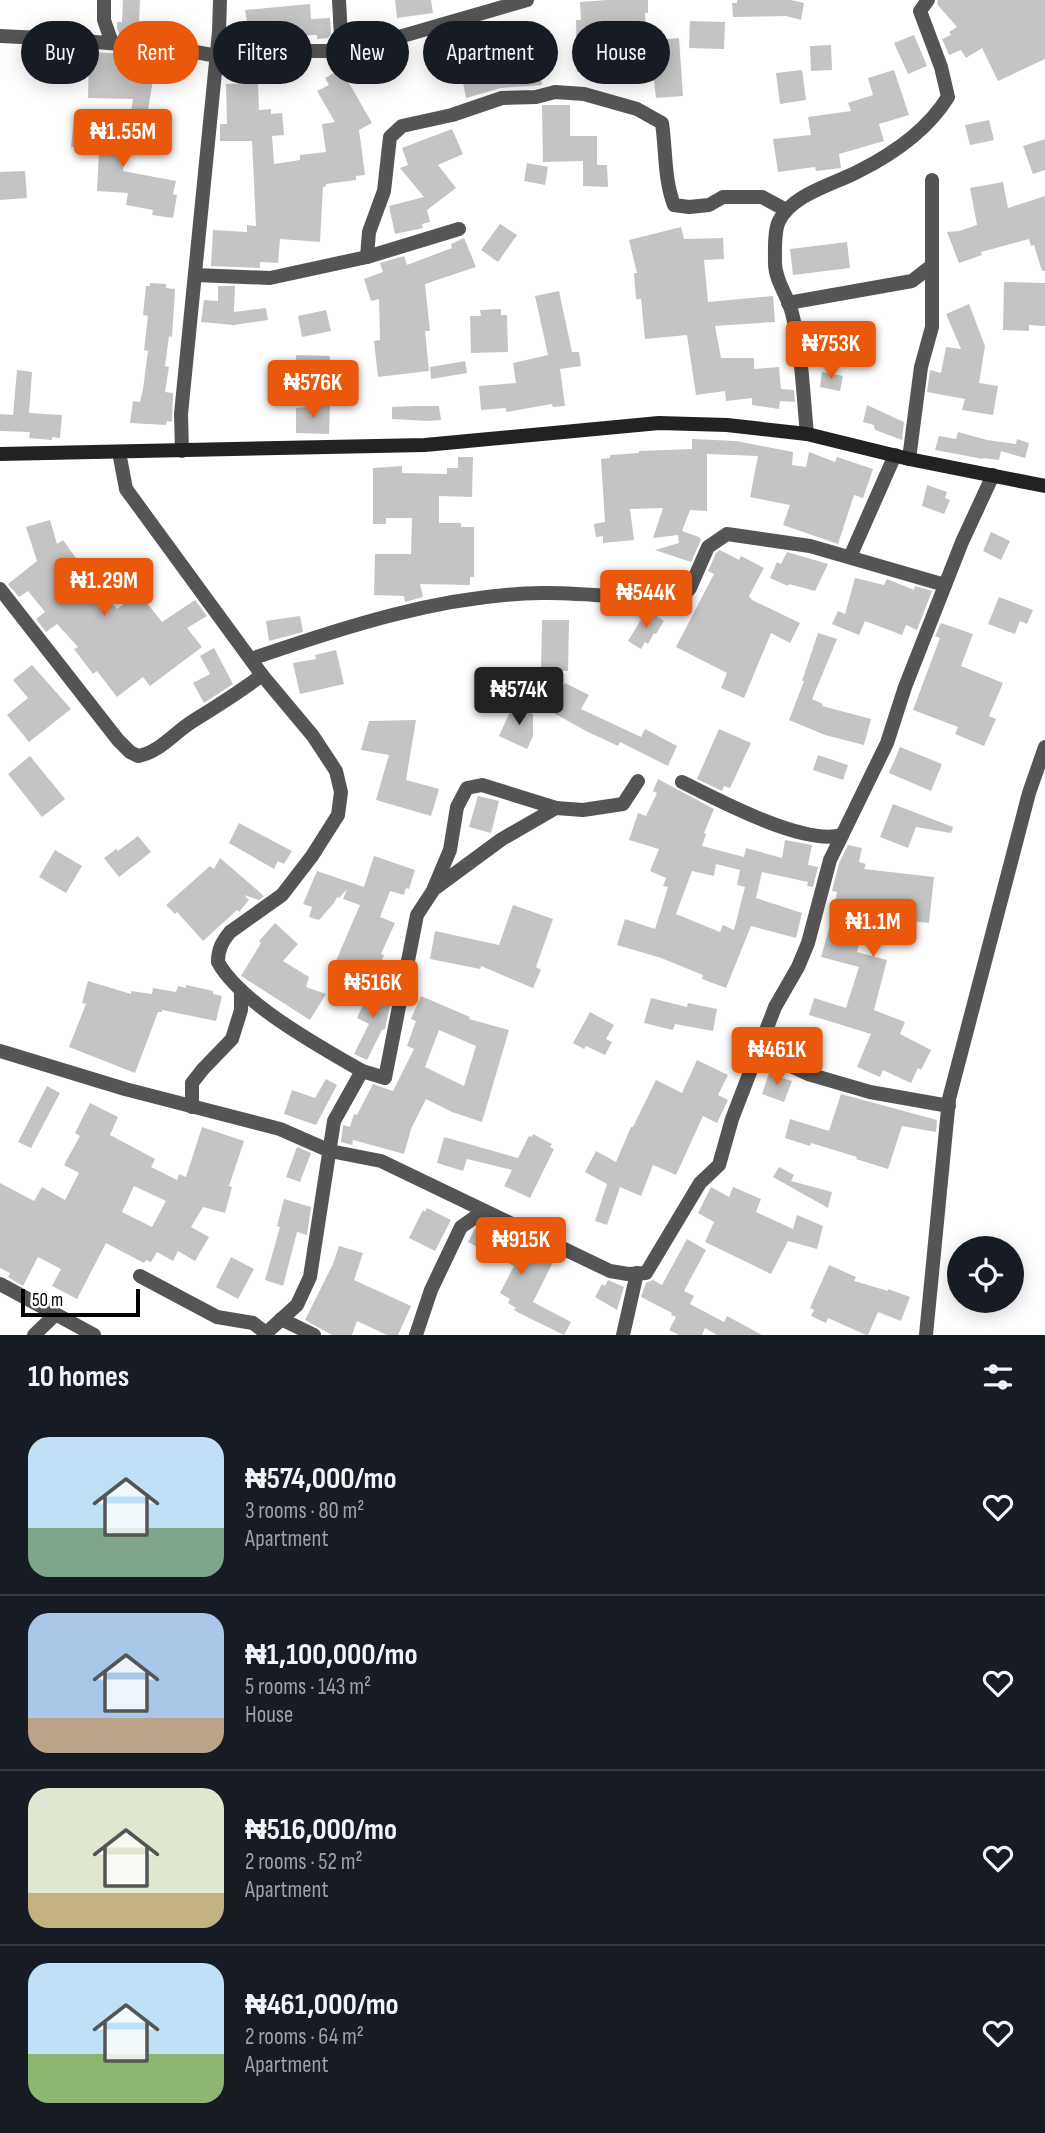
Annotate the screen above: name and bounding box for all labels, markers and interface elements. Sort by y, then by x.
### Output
chip: Buy [21,21,99,84]
chip: Rent [113,21,199,84]
chip: Filters [213,21,312,84]
chip: New [326,21,409,84]
chip: Apartment [423,21,558,84]
chip: House [572,21,670,84]
pin: ₦1.55M [66,110,180,169]
text: ₦1.55M [90,118,156,146]
pin: ₦753K [782,322,880,381]
text: ₦753K [802,330,860,358]
pin: ₦576K [264,360,362,420]
text: ₦576K [284,369,342,397]
pin: ₦1.29M [47,558,161,618]
text: ₦1.29M [70,567,138,595]
pin: ₦544K [597,570,695,630]
text: ₦544K [616,579,676,607]
pin: ₦574K [470,668,568,727]
text: ₦574K [490,676,548,704]
pin: ₦1.1M [824,900,922,959]
text: ₦1.1M [845,908,901,936]
pin: ₦516K [324,960,422,1020]
text: ₦516K [344,969,402,997]
pin: ₦461K [728,1028,826,1087]
text: ₦461K [748,1036,806,1064]
pin: ₦915K [472,1218,570,1277]
text: ₦915K [492,1226,550,1254]
map controls [947,1236,1024,1313]
button: locate [947,1236,1024,1313]
scale bar [21,1286,140,1318]
text: 50 m [32,1289,63,1312]
icon: filters [979,1358,1017,1396]
text: 10 homes [28,1359,129,1395]
text: ₦574,000/mo [245,1461,397,1497]
icon: home [84,1465,168,1549]
icon: heart [979,1488,1017,1526]
text: 3 rooms · 80 m² [245,1497,364,1525]
text: Apartment [245,1525,329,1553]
text: ₦1,100,000/mo [245,1637,417,1673]
icon: home [84,1641,168,1725]
icon: heart [979,1664,1017,1702]
text: 5 rooms · 143 m² [245,1673,371,1701]
text: House [245,1701,293,1729]
text: ₦516,000/mo [245,1812,397,1848]
icon: home [84,1816,168,1900]
icon: heart [979,1839,1017,1877]
text: 2 rooms · 52 m² [245,1848,363,1876]
text: Apartment [245,1876,329,1904]
text: ₦461,000/mo [245,1987,399,2023]
icon: home [84,1991,168,2075]
icon: heart [979,2014,1017,2052]
text: 2 rooms · 64 m² [245,2023,364,2051]
text: Apartment [245,2051,329,2079]

